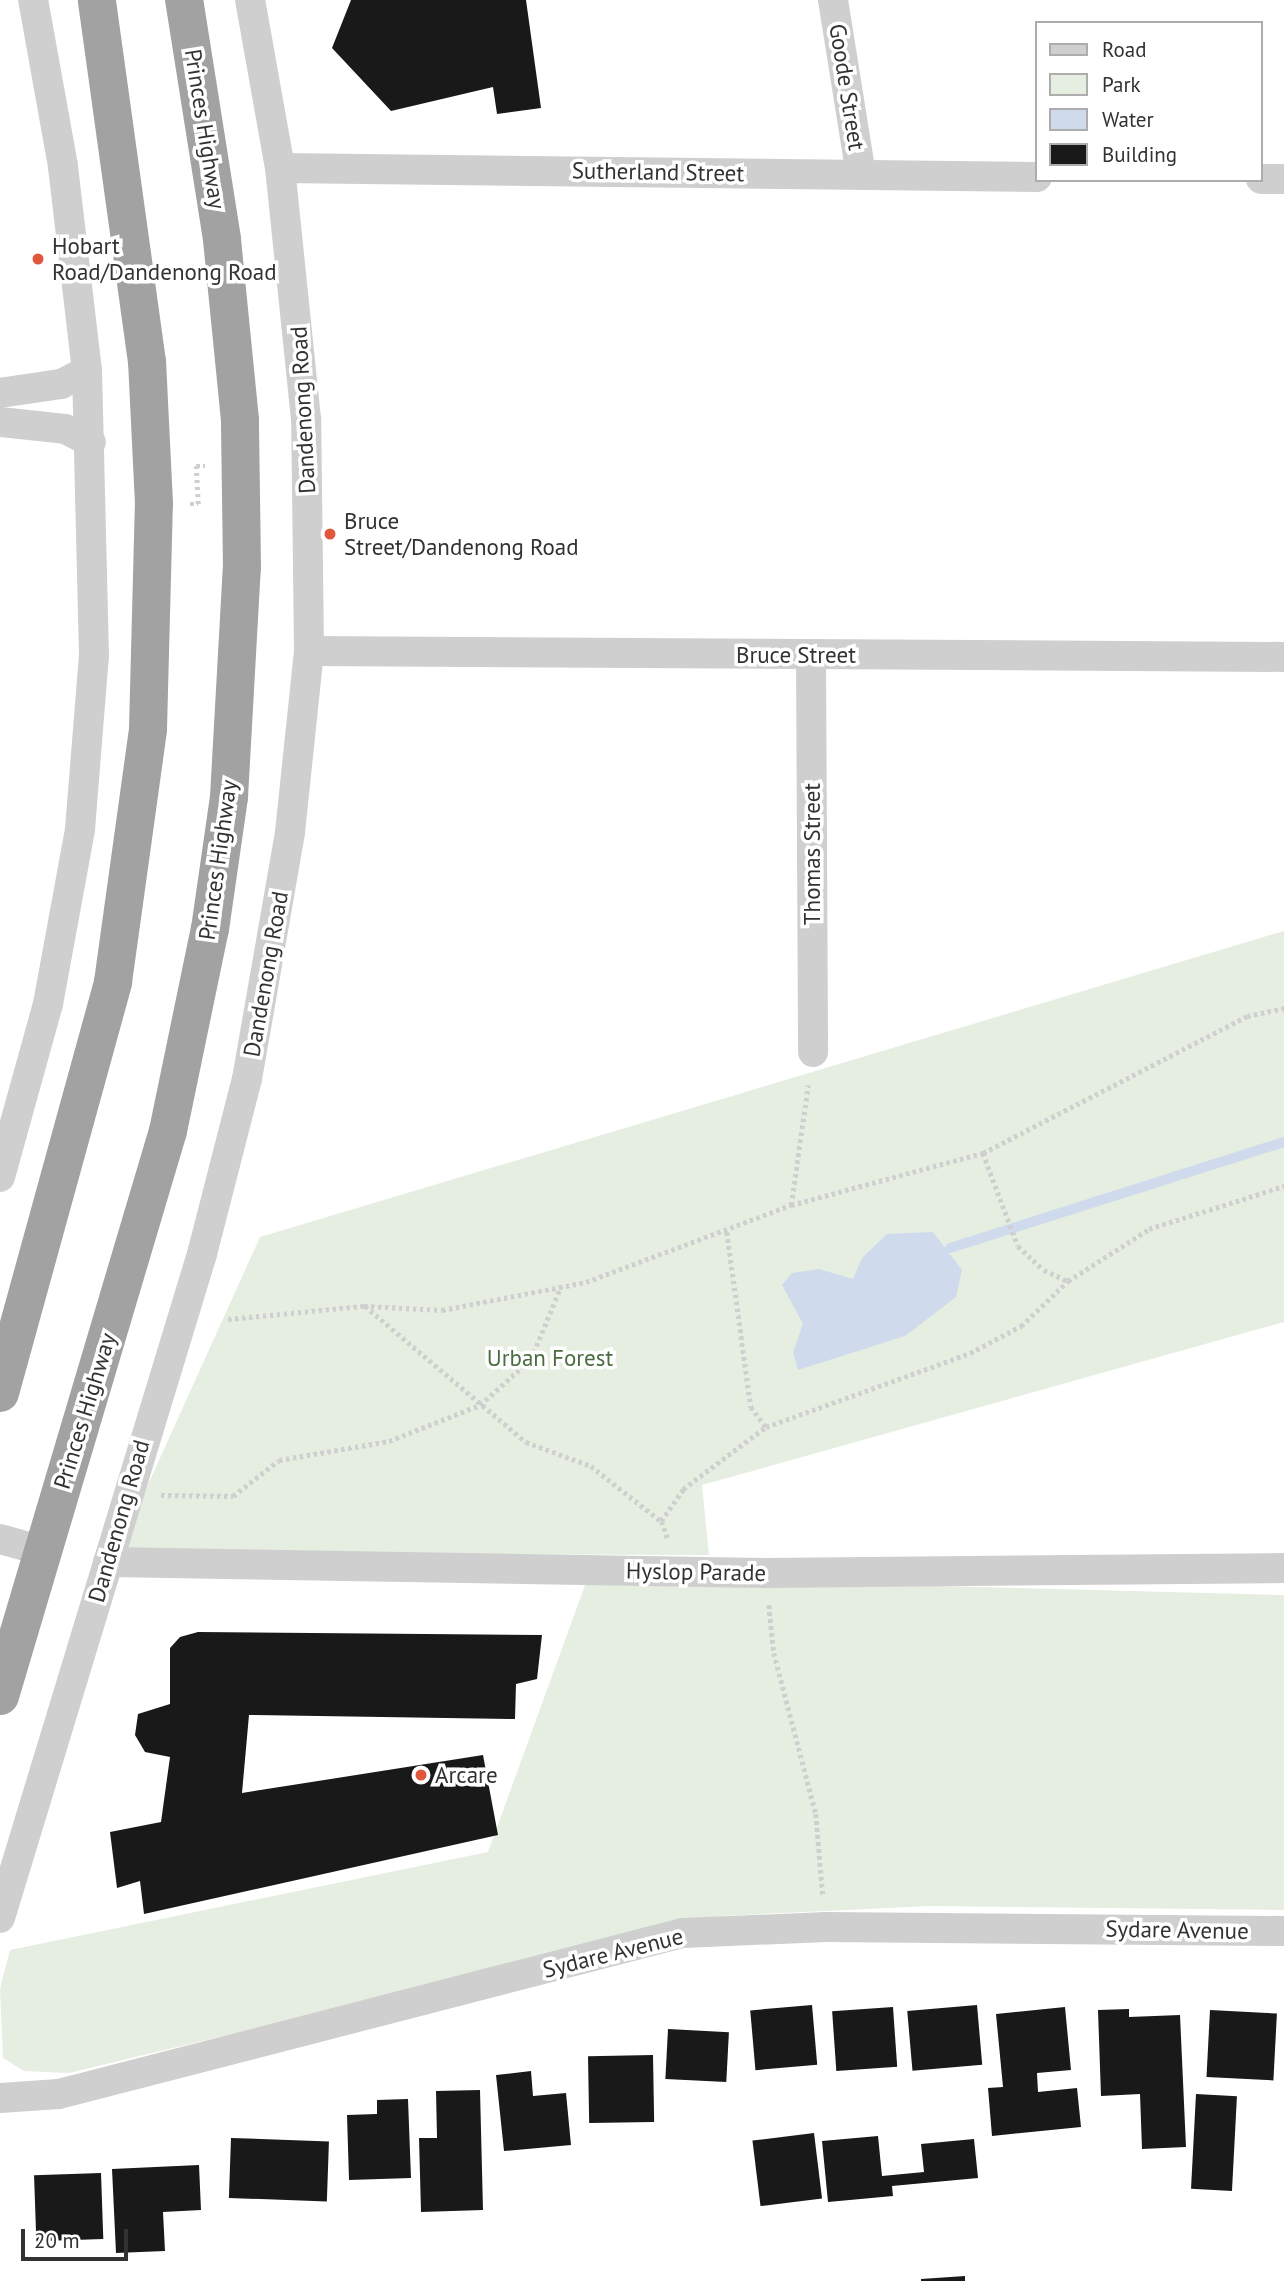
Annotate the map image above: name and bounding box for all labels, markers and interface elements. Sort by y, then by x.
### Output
legend [1036,21,1263,182]
street label: Goode Street [823,22,871,152]
text: Road [1102,36,1146,63]
street label: Princes Highway [179,47,231,211]
text: Park [1102,71,1141,98]
text: Water [1102,106,1154,133]
text: Building [1102,141,1177,168]
street label: Sutherland Street [572,157,744,187]
place label: Hobart Road/Dandenong Road [52,232,277,286]
marker: Hobart Road/Dandenong Road [30,251,46,267]
street label: Dandenong Road [285,326,321,494]
place label: Bruce Street/Dandenong Road [344,507,579,561]
marker: Bruce Street/Dandenong Road [322,526,338,542]
street label: Bruce Street [736,641,856,669]
street label: Princes Highway [193,778,243,942]
street label: Thomas Street [798,783,826,925]
street label: Dandenong Road [238,889,294,1059]
street label: Princes Highway [48,1330,122,1492]
park label: Urban Forest [487,1344,613,1372]
street label: Dandenong Road [83,1437,155,1605]
street label: Hyslop Parade [626,1557,766,1587]
place label: Arcare [435,1761,498,1789]
marker: Arcare [413,1767,429,1783]
street label: Sydare Avenue [1105,1915,1249,1945]
street label: Sydare Avenue [540,1922,686,1984]
scale bar [24,2214,131,2258]
text: 20 m [34,2227,80,2254]

